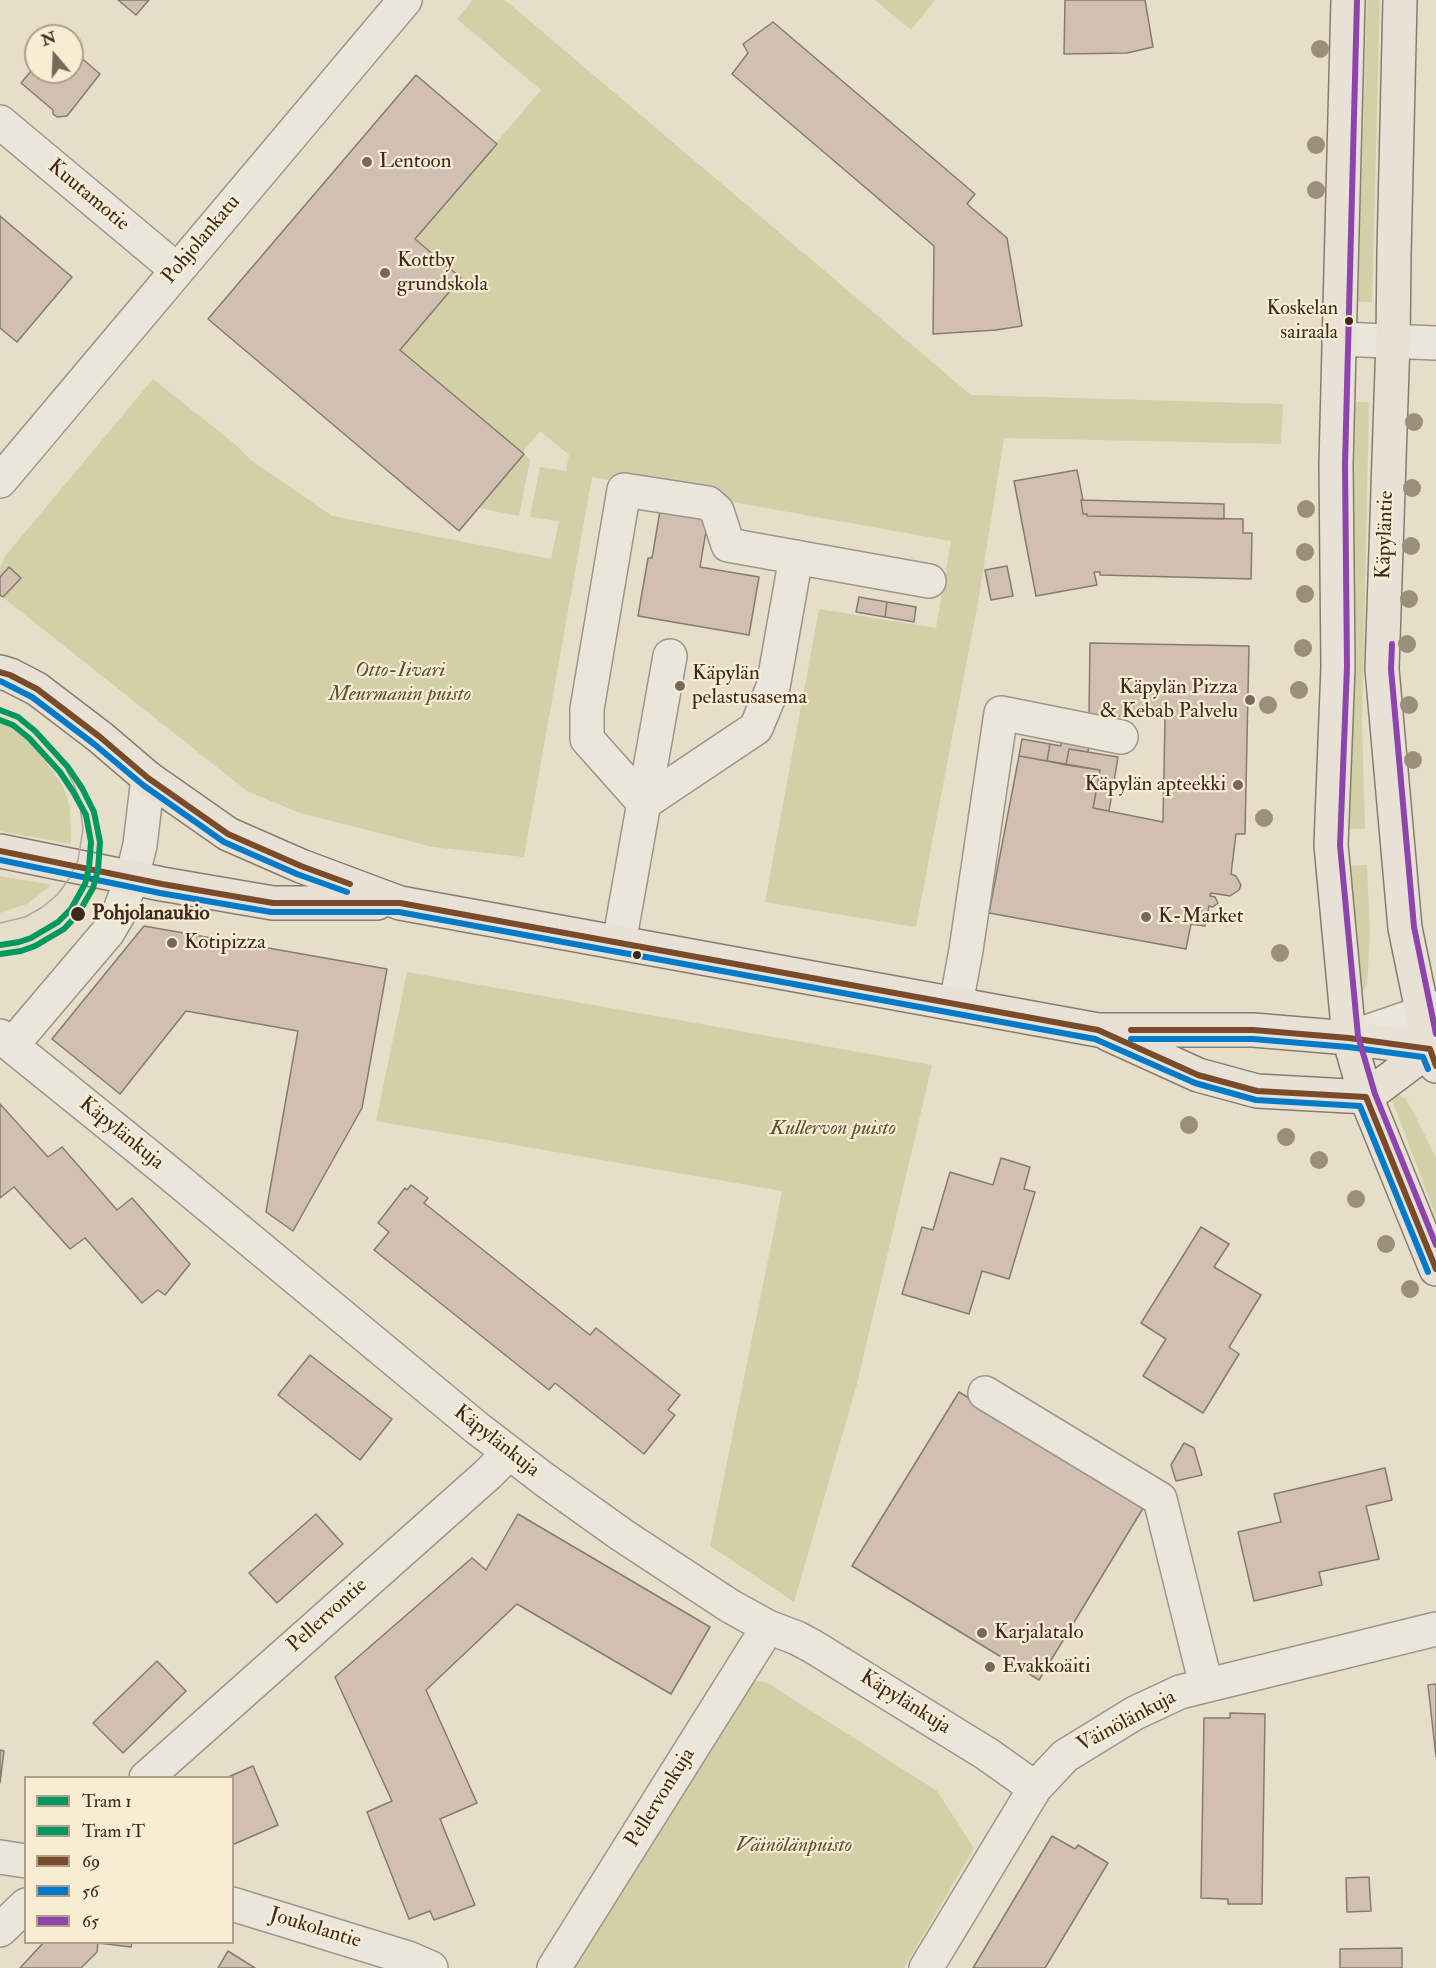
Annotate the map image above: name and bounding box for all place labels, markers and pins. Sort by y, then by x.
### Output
place label: Lentoon [379,149,451,175]
marker: Lentoon [360,155,374,169]
place label: Kottby grundskola [397,248,488,298]
marker: Kottby grundskola [378,266,392,280]
place label: Koskelan sairaala [1267,298,1338,345]
marker: Koskelan sairaala [1343,315,1355,327]
place label: Käpylän pelastusasema [692,661,807,711]
place label: Käpylän Pizza & Kebab Palvelu [1100,675,1238,725]
marker: Käpylän pelastusasema [673,679,687,693]
marker: Käpylän Pizza & Kebab Palvelu [1243,693,1257,707]
place label: Käpylän apteekki [1085,772,1226,798]
marker: Käpylän apteekki [1231,778,1245,792]
place label: Pohjolanaukio [92,901,210,927]
place label: K-Market [1158,904,1243,930]
marker: Pohjolanaukio [69,905,87,923]
marker: K-Market [1139,910,1153,924]
place label: Kotipizza [184,930,266,956]
marker: Kotipizza [165,936,179,950]
unlabelled marker [631,949,643,961]
place label: Karjalatalo [994,1620,1083,1646]
marker: Karjalatalo [975,1626,989,1640]
place label: Evakkoäiti [1002,1654,1090,1680]
marker: Evakkoäiti [983,1660,997,1674]

